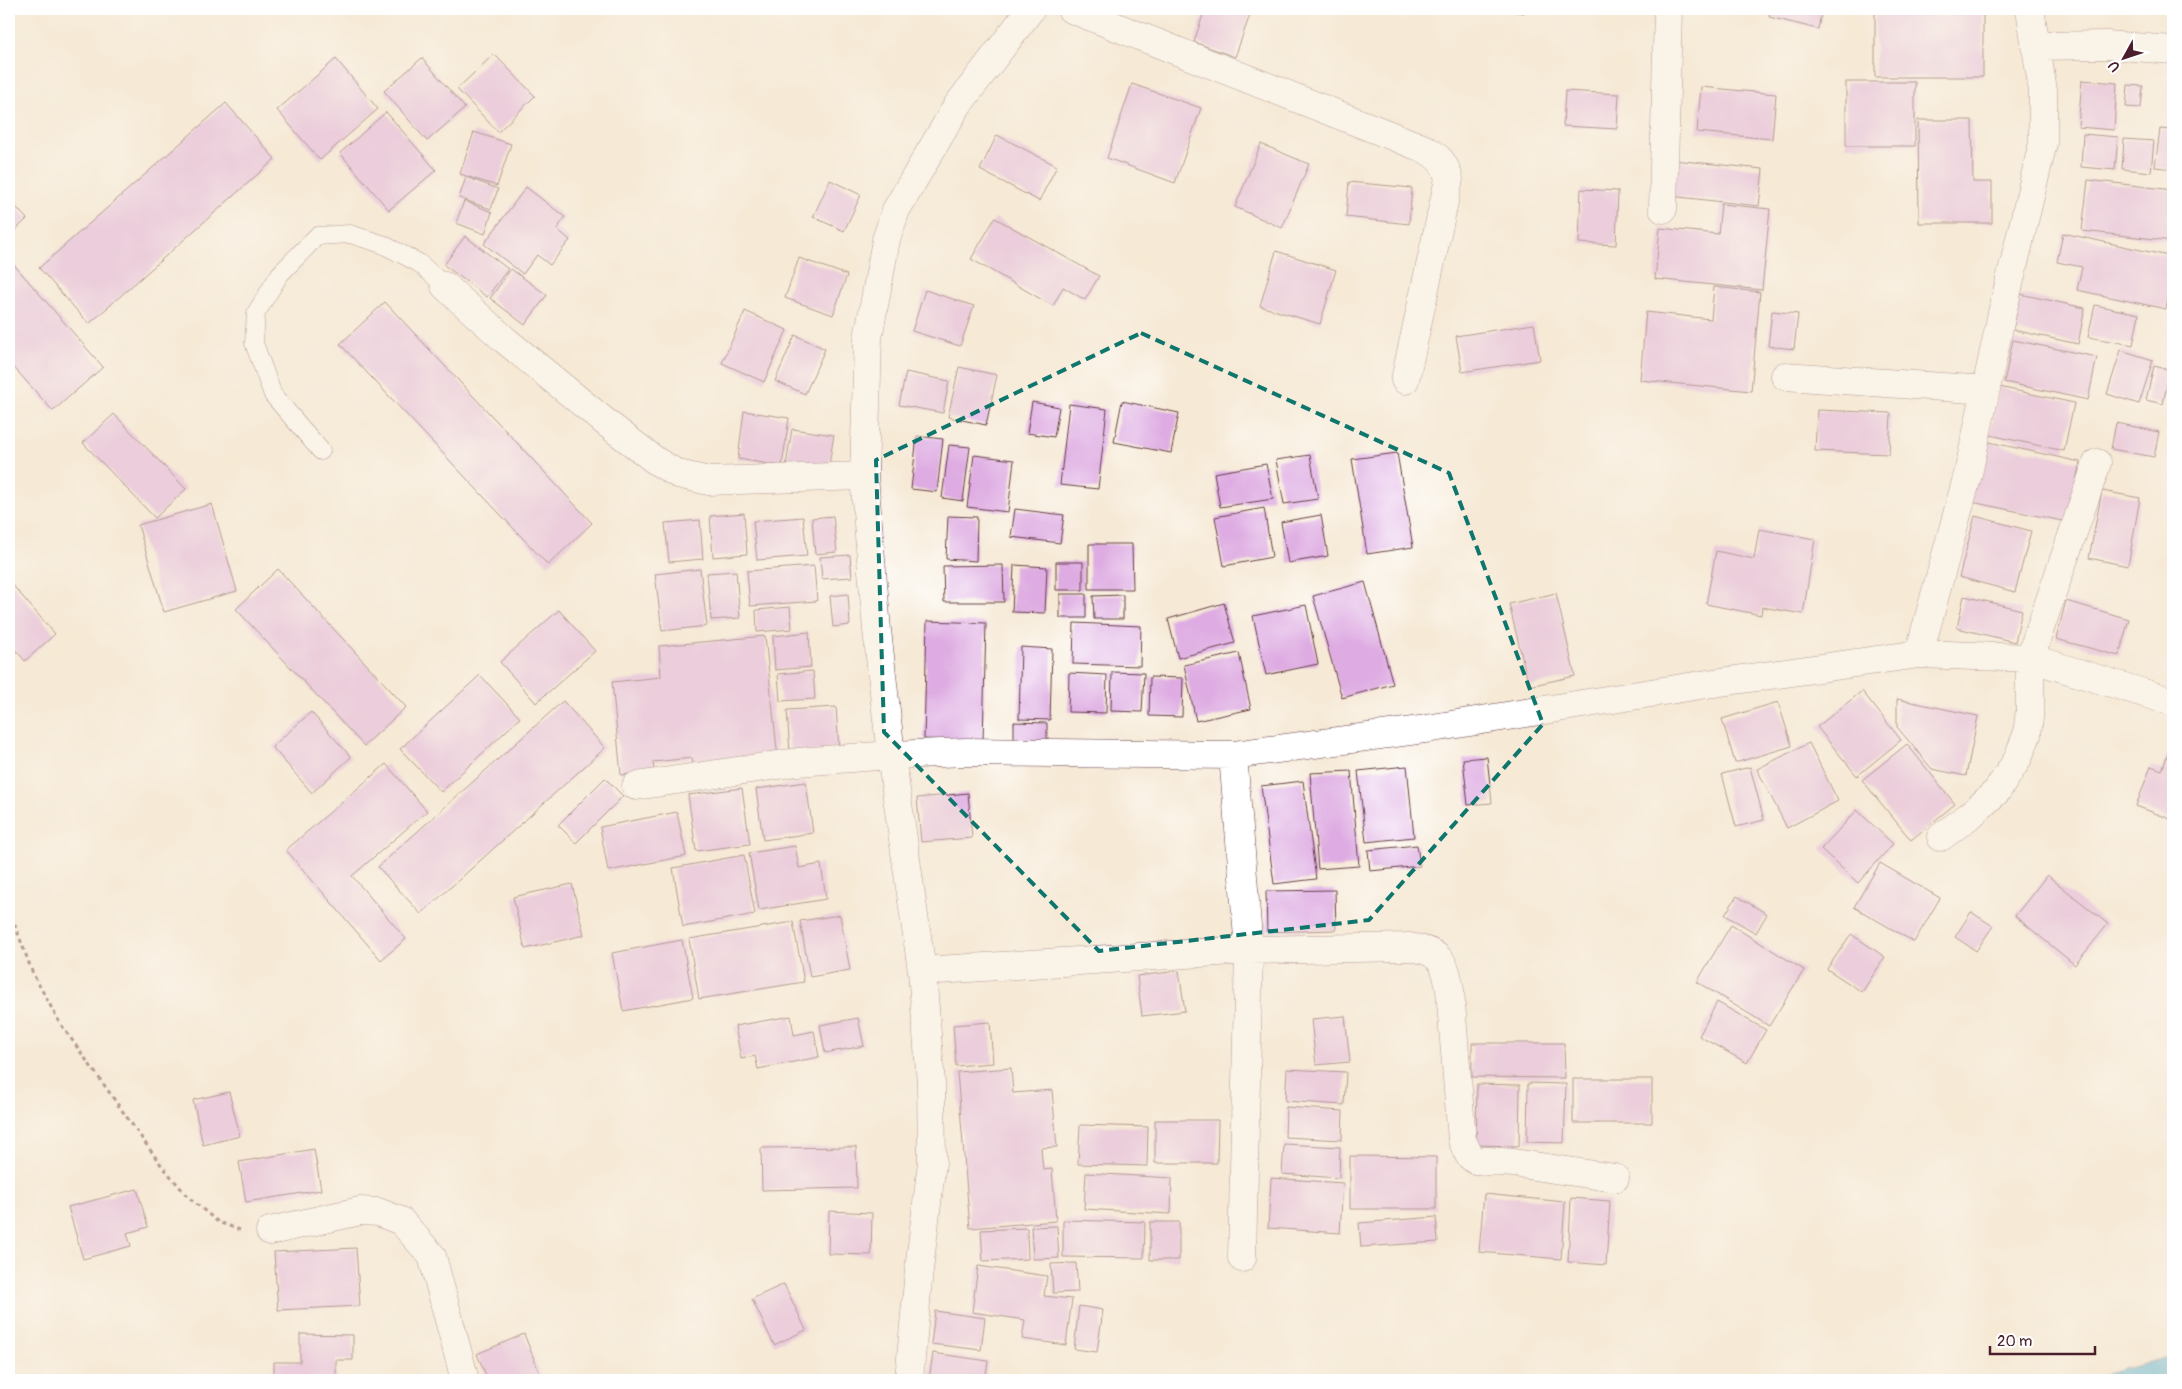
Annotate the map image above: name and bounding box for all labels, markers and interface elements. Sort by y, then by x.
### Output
north arrow [2100,32,2150,82]
text: U [2105,57,2124,75]
scale bar [1990,1324,2094,1356]
text: 20 m [1997,1332,2032,1351]

